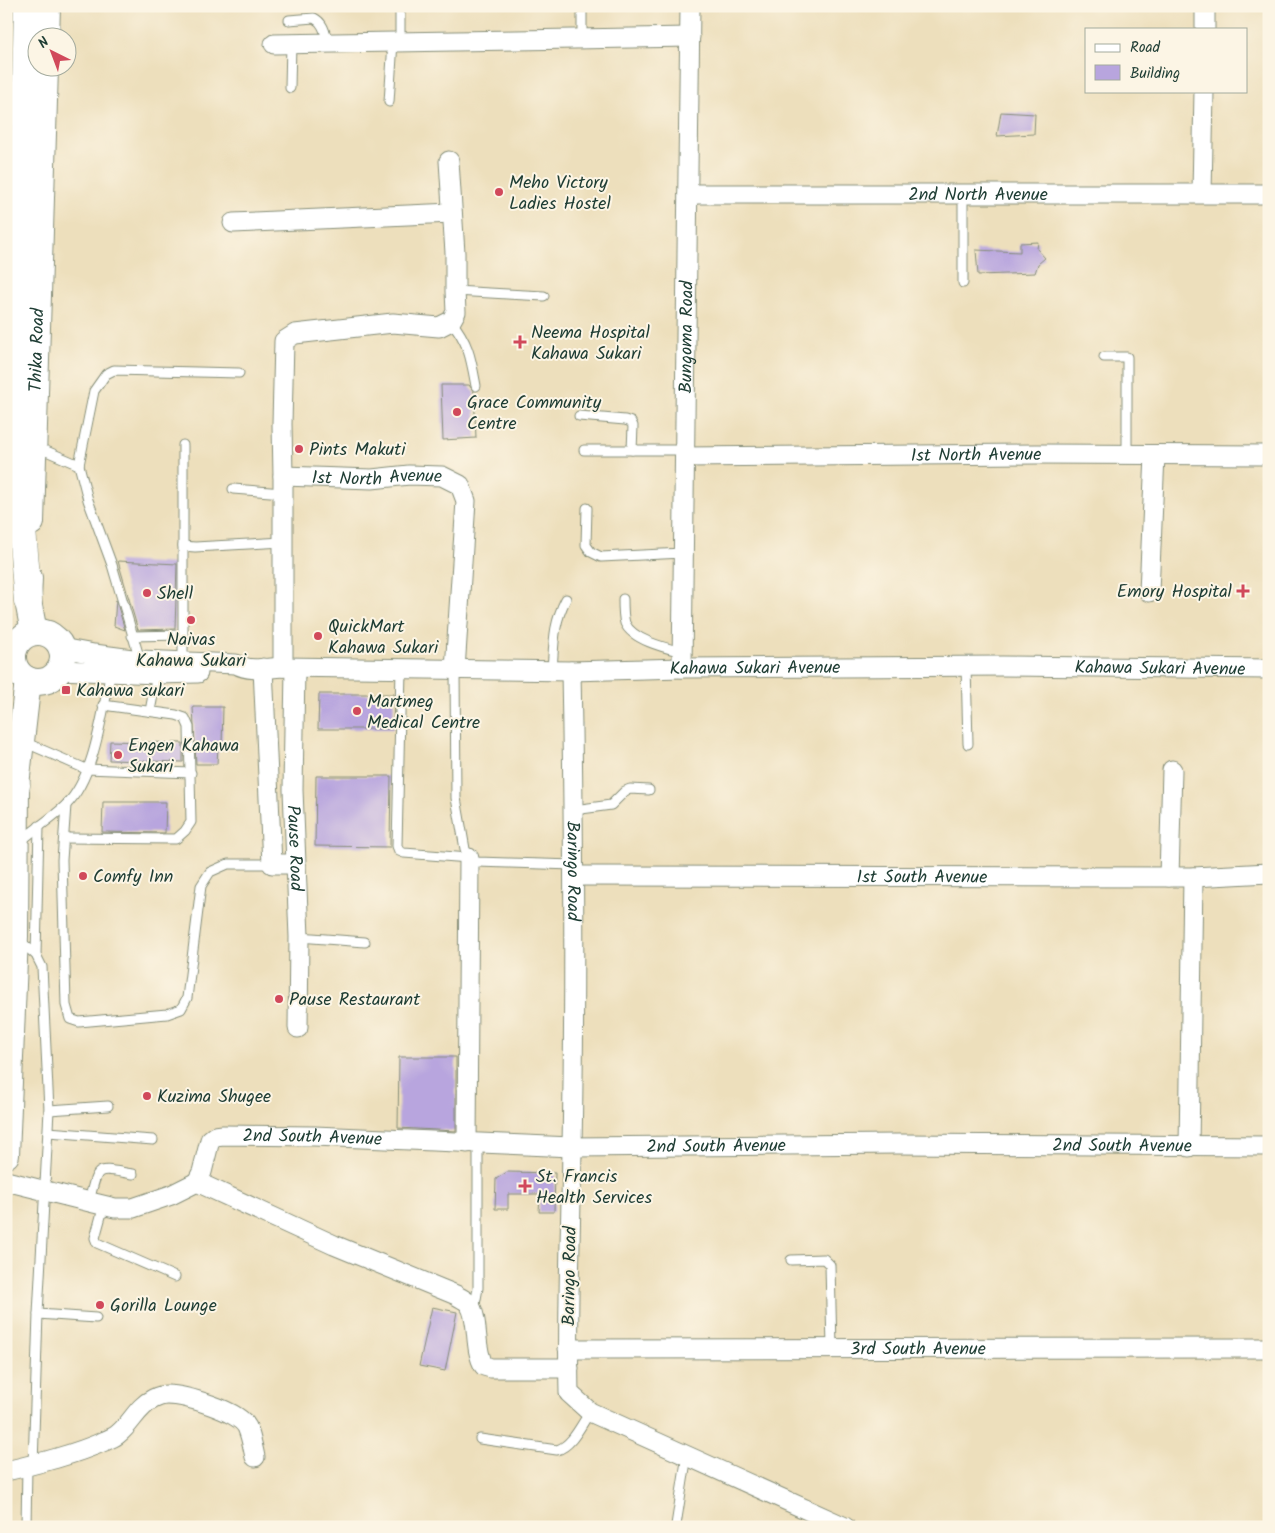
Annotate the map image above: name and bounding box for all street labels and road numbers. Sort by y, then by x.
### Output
street label: 2nd North Avenue [908,181,1048,210]
street label: Bungoma Road [672,280,703,394]
street label: Thika Road [22,307,54,392]
street label: 1st North Avenue [911,441,1041,471]
street label: 1st North Avenue [311,462,442,495]
street label: Kahawa Sukari Avenue [669,654,840,684]
street label: Kahawa Sukari Avenue [1075,654,1246,685]
street label: Pause Road [278,804,310,893]
street label: Baringo Road [557,821,587,922]
street label: 1st South Avenue [857,863,987,893]
street label: 2nd South Avenue [242,1122,383,1155]
street label: 2nd South Avenue [646,1132,786,1162]
street label: 2nd South Avenue [1052,1132,1192,1162]
street label: Baringo Road [555,1225,586,1326]
street label: 3rd South Avenue [850,1335,986,1365]

